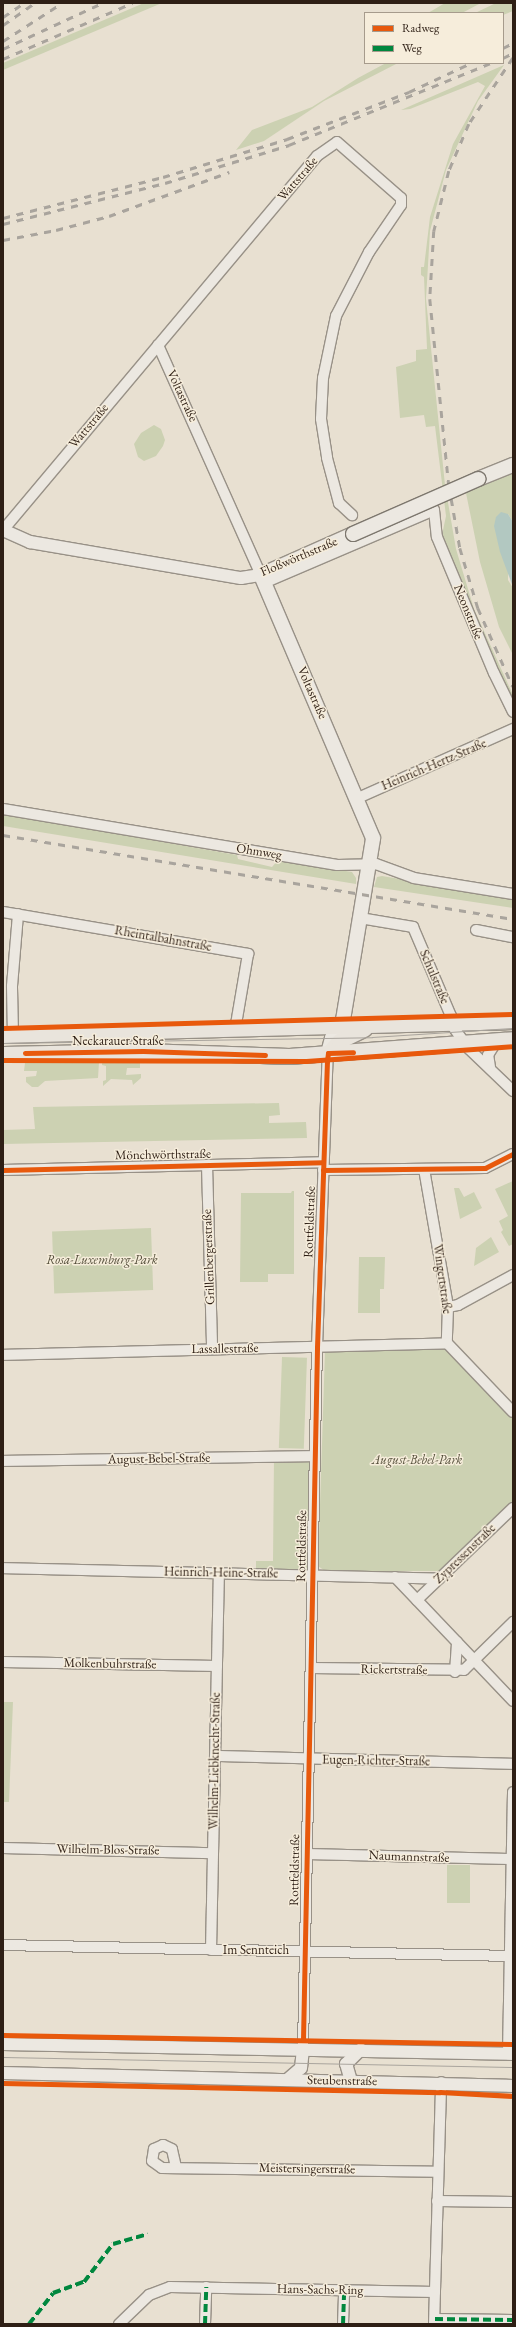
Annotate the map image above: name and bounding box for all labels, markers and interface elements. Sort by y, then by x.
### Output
legend [364,12,504,64]
text: Radweg [402,20,439,36]
text: Weg [402,40,422,56]
street label: Wattstraße [275,154,321,204]
street label: Voltastraße [163,368,201,424]
street label: Wattstraße [66,401,112,451]
street label: Floßwörthstraße [258,534,340,580]
street label: Neonstraße [450,582,486,642]
street label: Voltastraße [294,664,330,722]
street label: Heinrich-Hertz-Straße [379,736,489,794]
street label: Ohmweg [235,841,283,863]
street label: Rheintalbahnstraße [113,923,213,955]
street label: Schulstraße [416,948,452,1006]
street label: Neckarauer Straße [72,1033,164,1049]
street label: Mönchwörthstraße [115,1146,211,1164]
street label: Rottfeldstraße [301,1186,319,1258]
street label: Grillenbergerstraße [200,1209,218,1305]
street label: Wingertstraße [429,1243,455,1315]
park label: Rosa-Luxemburg-Park [46,1252,158,1268]
street label: Lassallestraße [191,1341,259,1357]
street label: August-Bebel-Straße [108,1450,210,1468]
park label: August-Bebel-Park [372,1452,462,1468]
street label: Rottfeldstraße [294,1510,310,1582]
street label: Zypressenstraße [431,1521,499,1587]
street label: Heinrich-Heine-Straße [164,1564,278,1582]
street label: Molkenbuhrstraße [63,1655,157,1673]
street label: Rickertstraße [360,1662,428,1678]
street label: Wilhelm-Liebknecht-Straße [206,1692,224,1830]
street label: Eugen-Richter-Straße [322,1752,430,1770]
street label: Rottfeldstraße [287,1834,303,1906]
street label: Wilhelm-Blos-Straße [57,1841,159,1859]
street label: Naumannstraße [368,1848,450,1866]
street label: Im Sennteich [223,1942,289,1958]
street label: Steubenstraße [307,2073,377,2089]
street label: Meistersingerstraße [259,2160,355,2178]
street label: Hans-Sachs-Ring [277,2281,363,2299]

